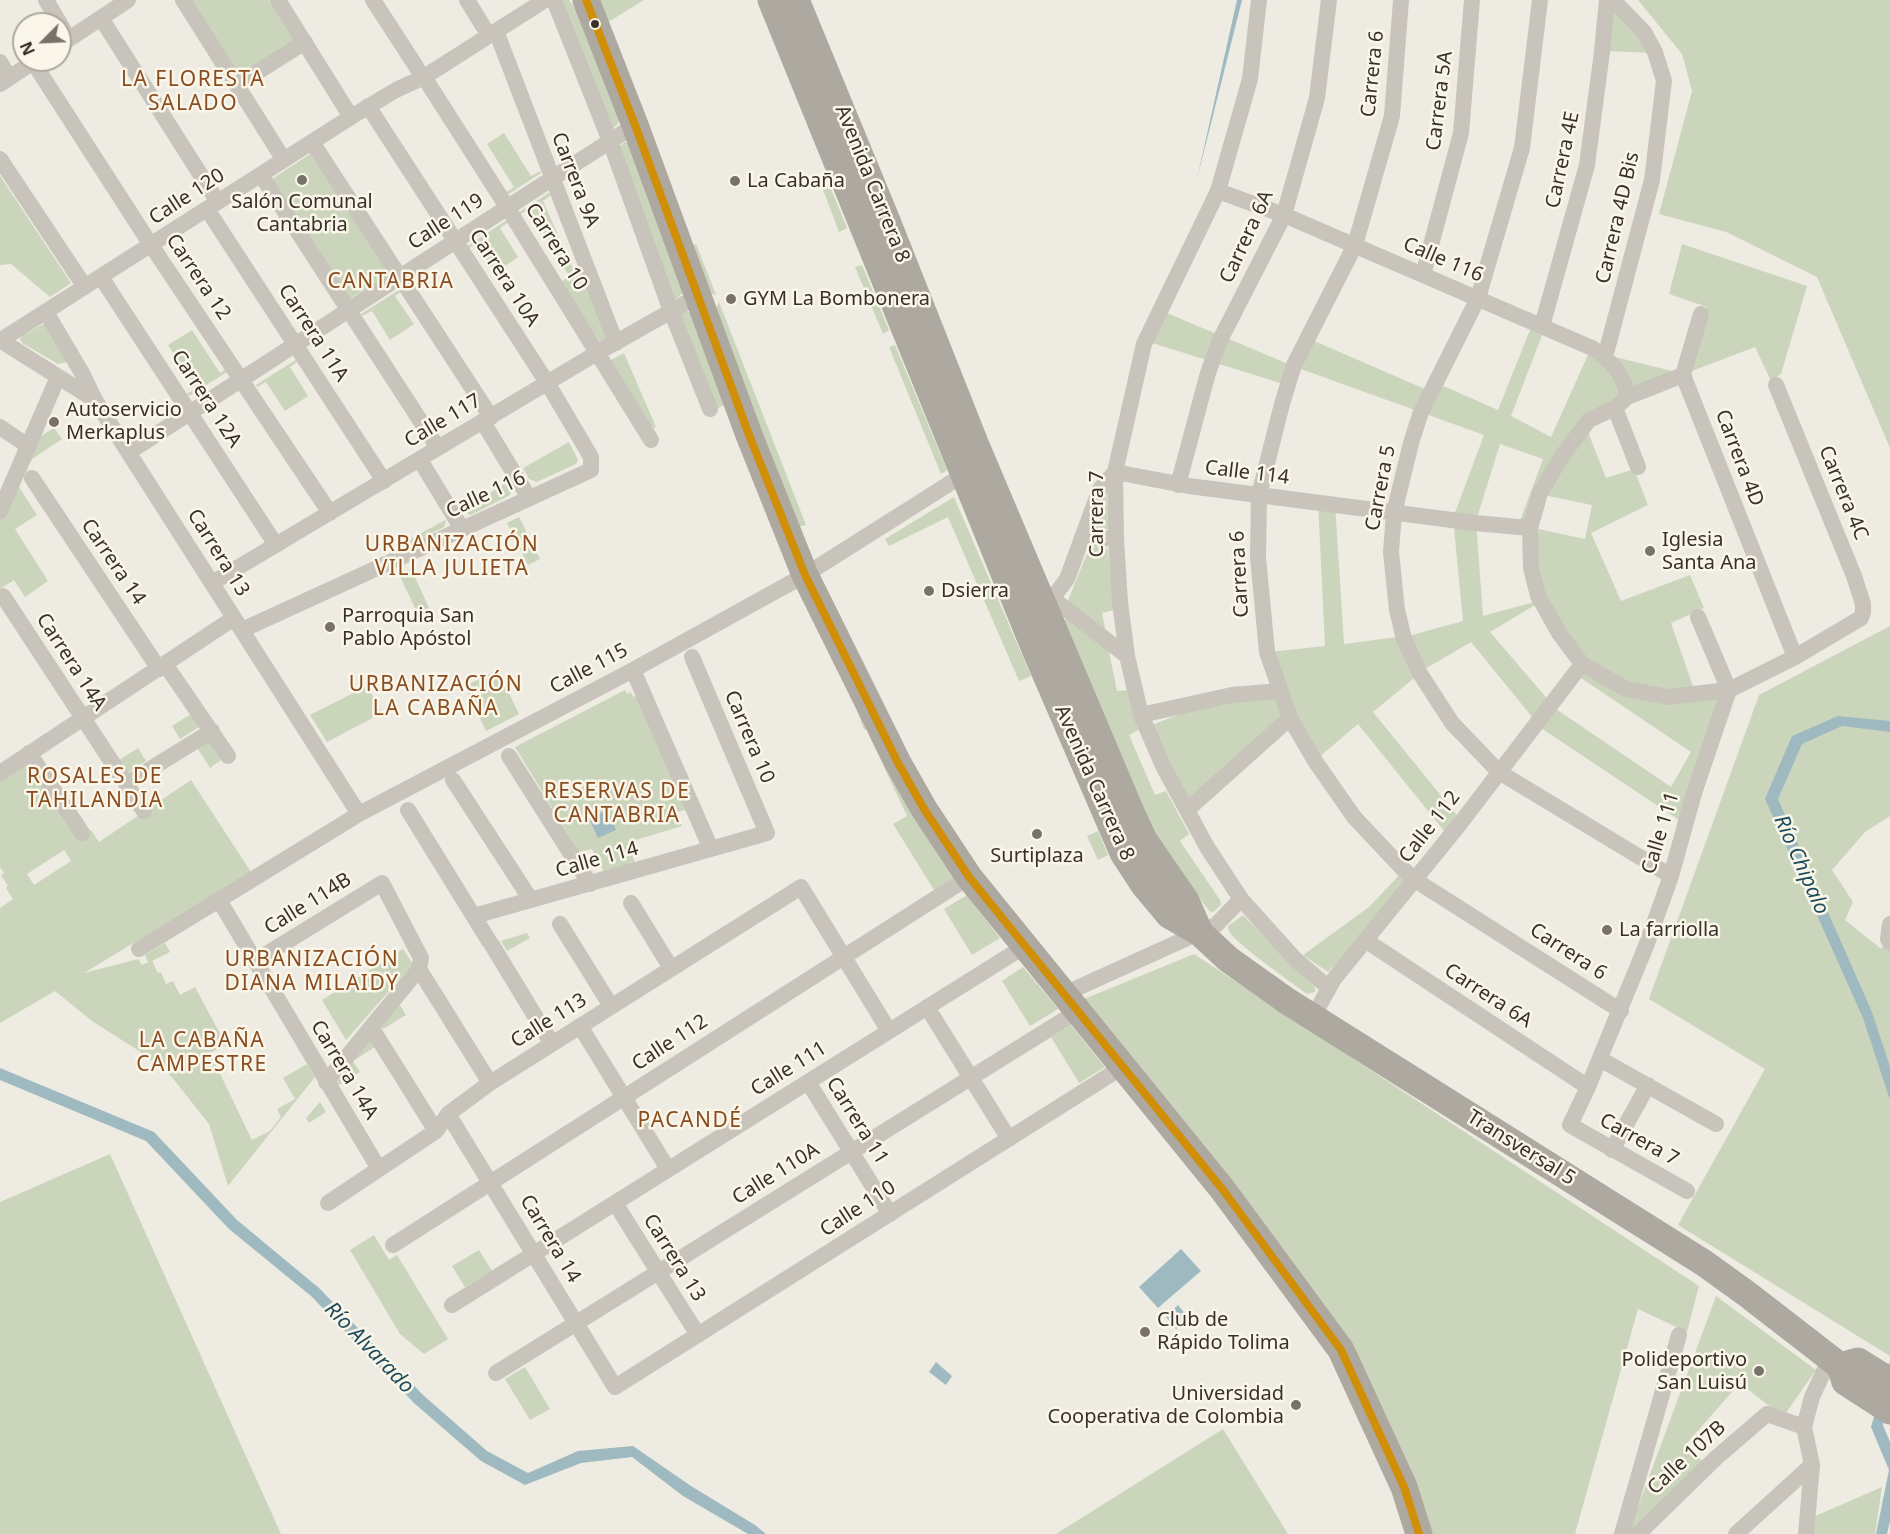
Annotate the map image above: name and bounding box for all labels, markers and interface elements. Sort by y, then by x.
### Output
north arrow [12,12,72,72]
unlabelled marker [589,18,601,30]
street label: Carrera 6 [1357,29,1389,119]
text: N [15,38,40,59]
street label: Carrera 5A [1422,50,1458,152]
district label: LA FLORESTA SALADO [121,67,265,117]
street label: Avenida Carrera 8 [830,102,914,266]
street label: Carrera 4E [1541,110,1585,210]
street label: Carrera 9A [546,129,604,231]
street label: Carrera 4D Bis [1591,150,1645,286]
street label: Calle 120 [145,164,229,230]
place label: La Cabaña [747,169,845,193]
marker: Salón Comunal Cantabria [295,173,309,187]
marker: La Cabaña [728,174,742,188]
street label: Carrera 6A [1215,187,1279,287]
street label: Calle 119 [404,189,488,255]
place label: Salón Comunal Cantabria [231,190,373,237]
street label: Carrera 10 [520,199,592,295]
street label: Carrera 10A [464,225,544,331]
street label: Carrera 12 [161,229,235,325]
street label: Calle 116 [1399,232,1487,288]
district label: CANTABRIA [327,269,455,295]
street label: Carrera 11A [273,280,353,386]
place label: GYM La Bombonera [743,287,930,311]
marker: GYM La Bombonera [724,292,738,306]
street label: Carrera 12A [166,346,246,452]
street label: Calle 117 [400,389,486,453]
place label: Autoservicio Merkaplus [66,398,182,445]
street label: Carrera 4D [1710,406,1768,510]
marker: Autoservicio Merkaplus [47,415,61,429]
street label: Carrera 4C [1813,442,1873,544]
street label: Carrera 5 [1361,443,1401,533]
street label: Calle 114 [1203,456,1291,490]
street label: Calle 116 [442,466,530,524]
street label: Carrera 7 [1085,471,1109,557]
street label: Carrera 13 [182,505,254,601]
street label: Carrera 14 [76,514,150,610]
place label: Iglesia Santa Ana [1662,528,1757,575]
street label: Carrera 6 [1226,530,1254,618]
district label: URBANIZACIÓN VILLA JULIETA [365,532,539,582]
marker: Iglesia Santa Ana [1643,544,1657,558]
place label: Dsierra [941,579,1009,603]
marker: Dsierra [922,584,936,598]
place label: Parroquia San Pablo Apóstol [342,604,474,651]
street label: Carrera 14A [31,609,111,715]
marker: Parroquia San Pablo Apóstol [323,620,337,634]
street label: Calle 115 [546,638,632,700]
district label: URBANIZACIÓN LA CABAÑA [349,672,523,722]
street label: Carrera 10 [719,687,779,787]
street label: Avenida Carrera 8 [1049,702,1139,864]
district label: ROSALES DE TAHILANDIA [26,764,164,814]
district label: RESERVAS DE CANTABRIA [544,779,690,829]
street label: Calle 112 [1394,786,1466,868]
street label: Calle 111 [1637,789,1685,877]
water label: Río Chipalo [1768,811,1834,919]
marker: Surtiplaza [1030,827,1044,841]
street label: Calle 114 [553,837,641,883]
place label: Surtiplaza [990,844,1084,868]
street label: Calle 114B [260,868,356,940]
street label: Carrera 6 [1525,918,1611,986]
place label: La farriolla [1619,918,1719,942]
marker: La farriolla [1600,923,1614,937]
district label: URBANIZACIÓN DIANA MILAIDY [225,947,399,997]
street label: Carrera 6A [1440,959,1536,1033]
street label: Calle 113 [507,988,591,1054]
street label: Calle 112 [628,1010,712,1076]
street label: Carrera 14A [305,1016,383,1124]
district label: LA CABAÑA CAMPESTRE [136,1028,268,1078]
street label: Calle 111 [747,1036,831,1102]
street label: Carrera 11 [821,1073,893,1169]
street label: Transversal 5 [1462,1105,1580,1191]
district label: PACANDÉ [638,1108,742,1134]
street label: Carrera 7 [1595,1108,1683,1172]
street label: Calle 110A [728,1138,824,1210]
street label: Calle 110 [816,1176,900,1242]
street label: Carrera 14 [514,1191,586,1287]
street label: Carrera 13 [638,1210,710,1306]
water label: Río Alvarado [319,1297,419,1399]
place label: Club de Rápido Tolima [1157,1308,1290,1355]
marker: Club de Rápido Tolima [1138,1325,1152,1339]
place label: Polideportivo San Luisú [1622,1348,1747,1395]
marker: Polideportivo San Luisú [1752,1364,1766,1378]
place label: Universidad Cooperativa de Colombia [1047,1382,1284,1429]
marker: Universidad Cooperativa de Colombia [1289,1398,1303,1412]
street label: Calle 107B [1643,1416,1731,1500]

